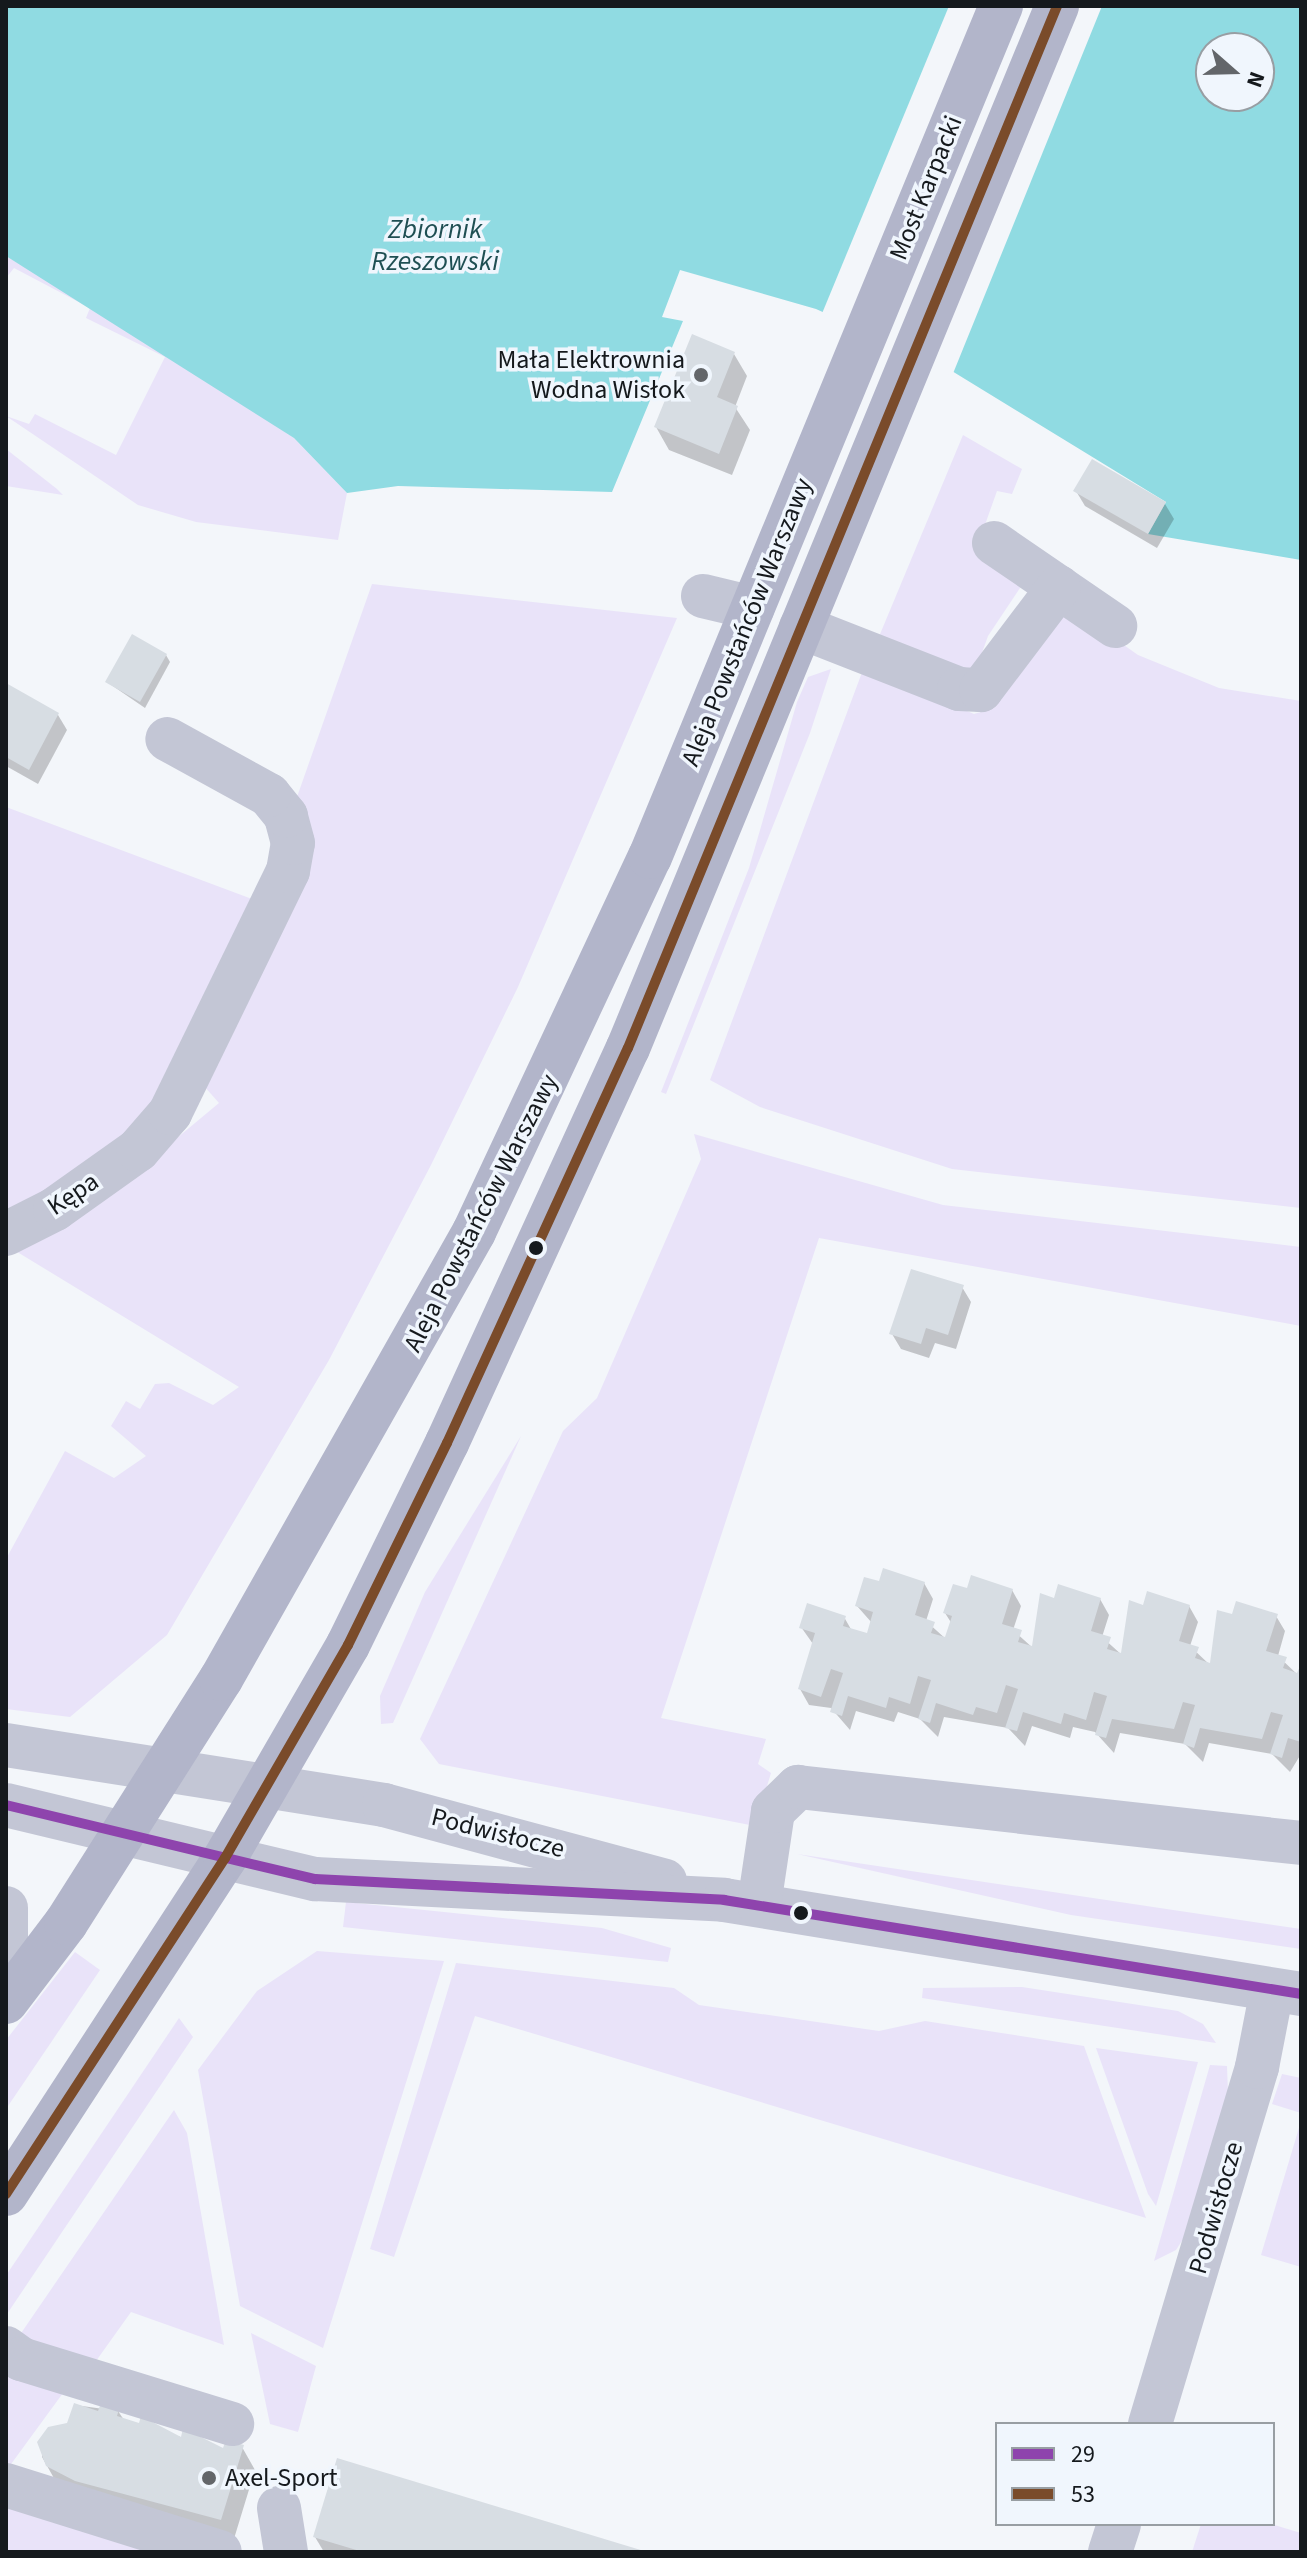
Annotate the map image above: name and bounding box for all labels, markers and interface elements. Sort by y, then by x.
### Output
north arrow [1195,32,1275,112]
text: N [1238,67,1273,92]
street label: Most Karpacki [883,111,969,265]
water label: Zbiornik Rzeszowski [371,212,499,278]
place label: Mała Elektrownia Wodna Wisłok [497,344,685,406]
marker: Mała Elektrownia Wodna Wisłok [692,366,710,384]
street label: Aleja Powstańców Warszawy [675,474,819,770]
street label: Aleja Powstańców Warszawy [397,1069,565,1357]
street label: Kępa [42,1166,104,1222]
unlabelled marker [528,1240,544,1256]
street label: Podwisłocze [428,1801,568,1865]
unlabelled marker [793,1905,809,1921]
street label: Podwisłocze [1182,2138,1250,2278]
legend [995,2422,1275,2526]
text: 29 [1071,2437,1095,2472]
place label: Axel-Sport [225,2462,338,2494]
marker: Axel-Sport [200,2469,218,2487]
text: 53 [1071,2477,1095,2512]

